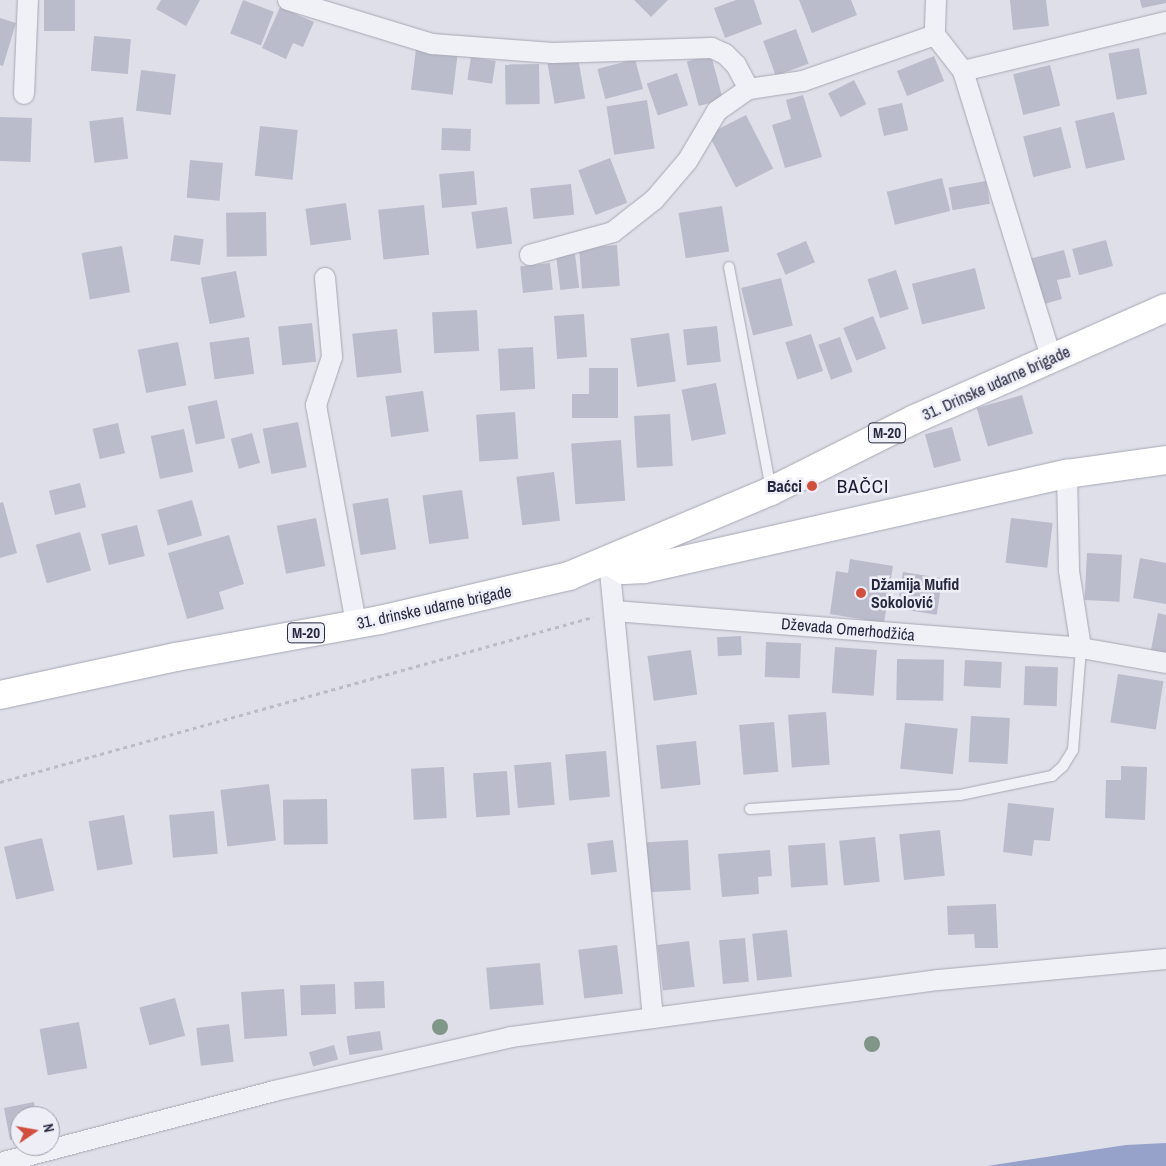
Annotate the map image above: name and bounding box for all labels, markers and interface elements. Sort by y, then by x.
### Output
street label: 31. Drinske udarne brigade [919,342,1073,424]
road number: M-20 [867,420,907,446]
place label: Baćci [767,476,802,496]
district label: BAČCI [836,476,890,498]
marker: Baćci [806,480,818,492]
place label: Džamija Mufid Sokolović [871,574,959,612]
street label: 31. drinske udarne brigade [355,581,513,633]
marker: Džamija Mufid Sokolović [855,587,867,599]
street label: Dževada Omerhodžića [780,614,916,644]
road number: M-20 [286,620,326,646]
north arrow [10,1106,60,1156]
text: N [39,1122,58,1134]

